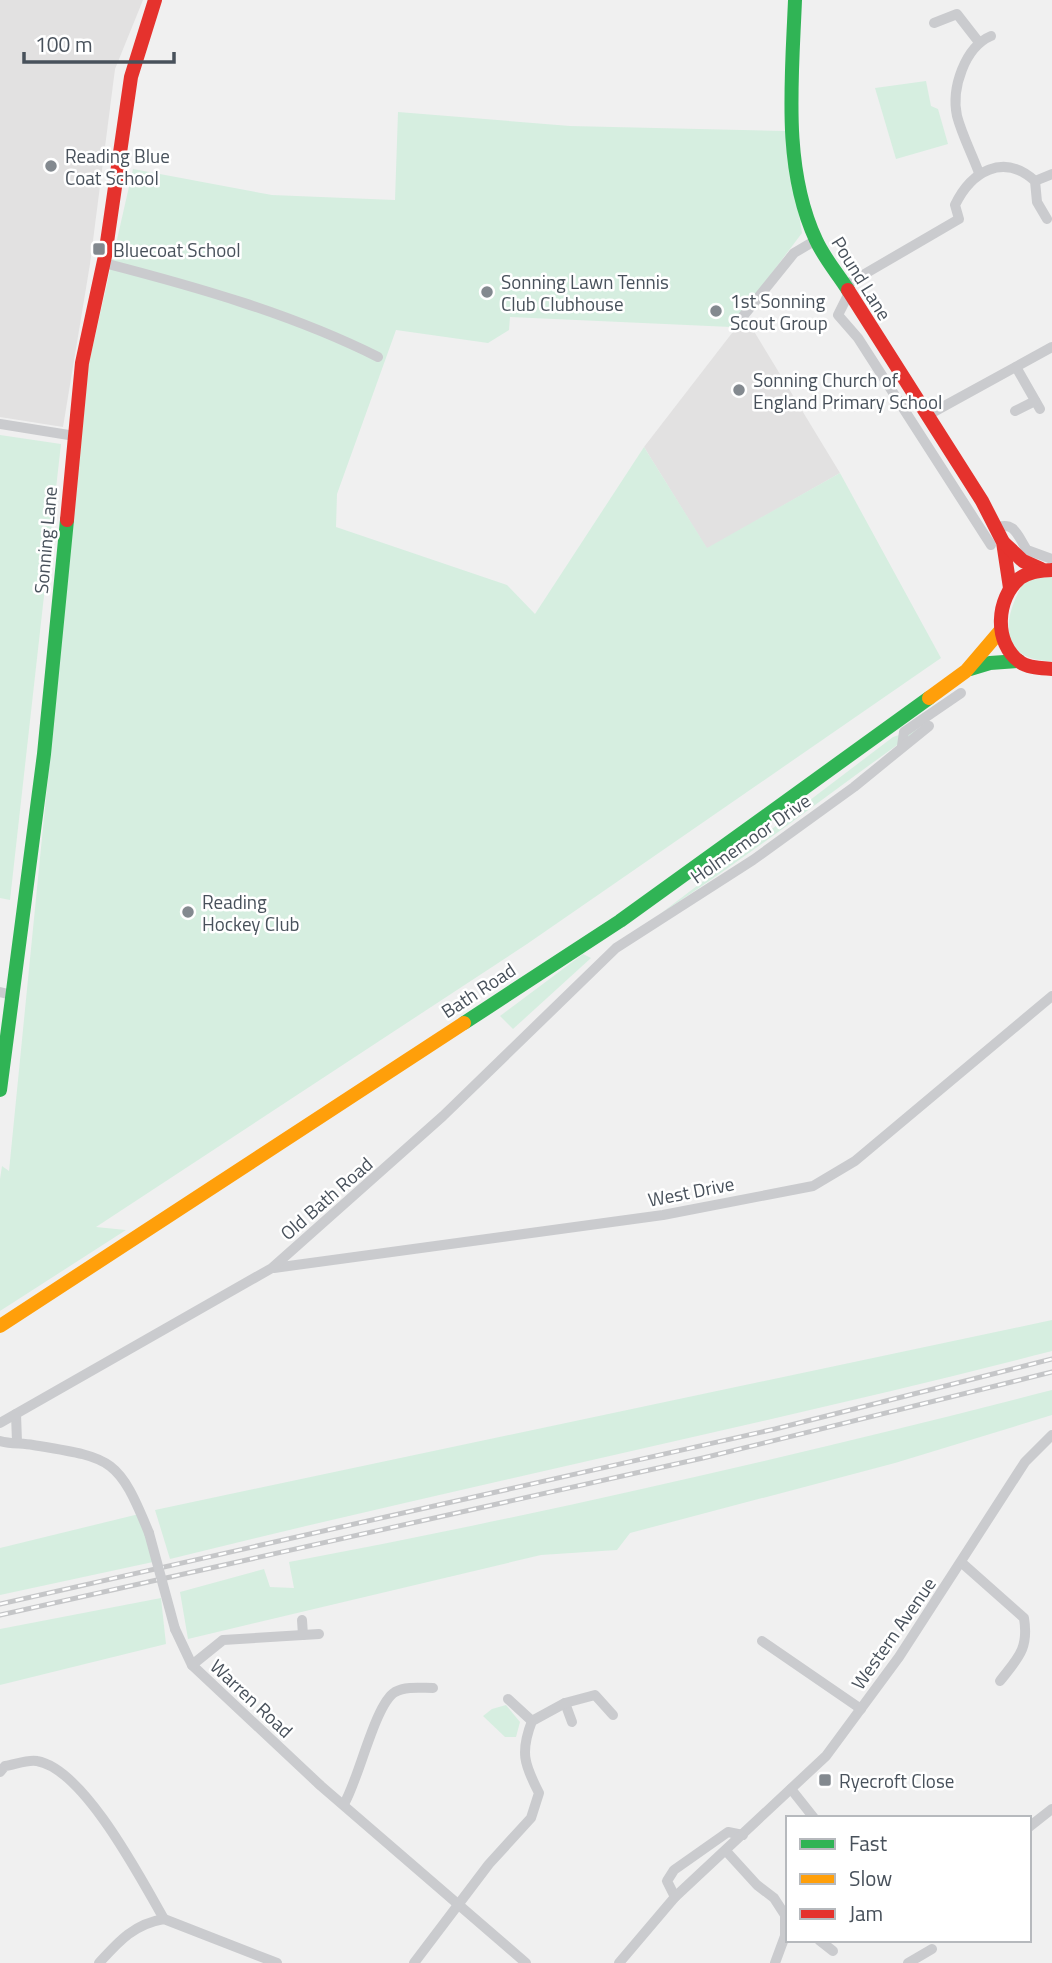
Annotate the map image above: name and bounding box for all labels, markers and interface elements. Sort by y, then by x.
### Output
scale bar [24,21,175,65]
text: 100 m [35,28,92,60]
place label: Reading Blue Coat School [65,141,170,192]
marker: Reading Blue Coat School [43,158,59,174]
street label: Pound Lane [825,230,899,326]
place label: Bluecoat School [113,235,241,264]
marker: Bluecoat School [91,241,107,257]
place label: Sonning Lawn Tennis Club Clubhouse [501,267,669,318]
marker: Sonning Lawn Tennis Club Clubhouse [479,284,495,300]
place label: 1st Sonning Scout Group [730,286,828,337]
marker: 1st Sonning Scout Group [708,303,724,319]
place label: Sonning Church of England Primary School [753,365,942,416]
marker: Sonning Church of England Primary School [731,382,747,398]
street label: Sonning Lane [26,485,64,595]
street label: Holmemoor Drive [684,786,816,890]
place label: Reading Hockey Club [202,887,300,938]
marker: Reading Hockey Club [180,904,196,920]
street label: Bath Road [435,955,521,1025]
street label: Old Bath Road [273,1149,379,1247]
street label: West Drive [645,1168,737,1214]
street label: Western Avenue [843,1571,943,1695]
street label: Warren Road [204,1652,300,1744]
place label: Ryecroft Close [839,1766,954,1795]
marker: Ryecroft Close [817,1772,833,1788]
legend [786,1816,1031,1942]
text: Fast [849,1827,888,1859]
text: Slow [849,1862,892,1894]
text: Jam [849,1897,883,1929]

